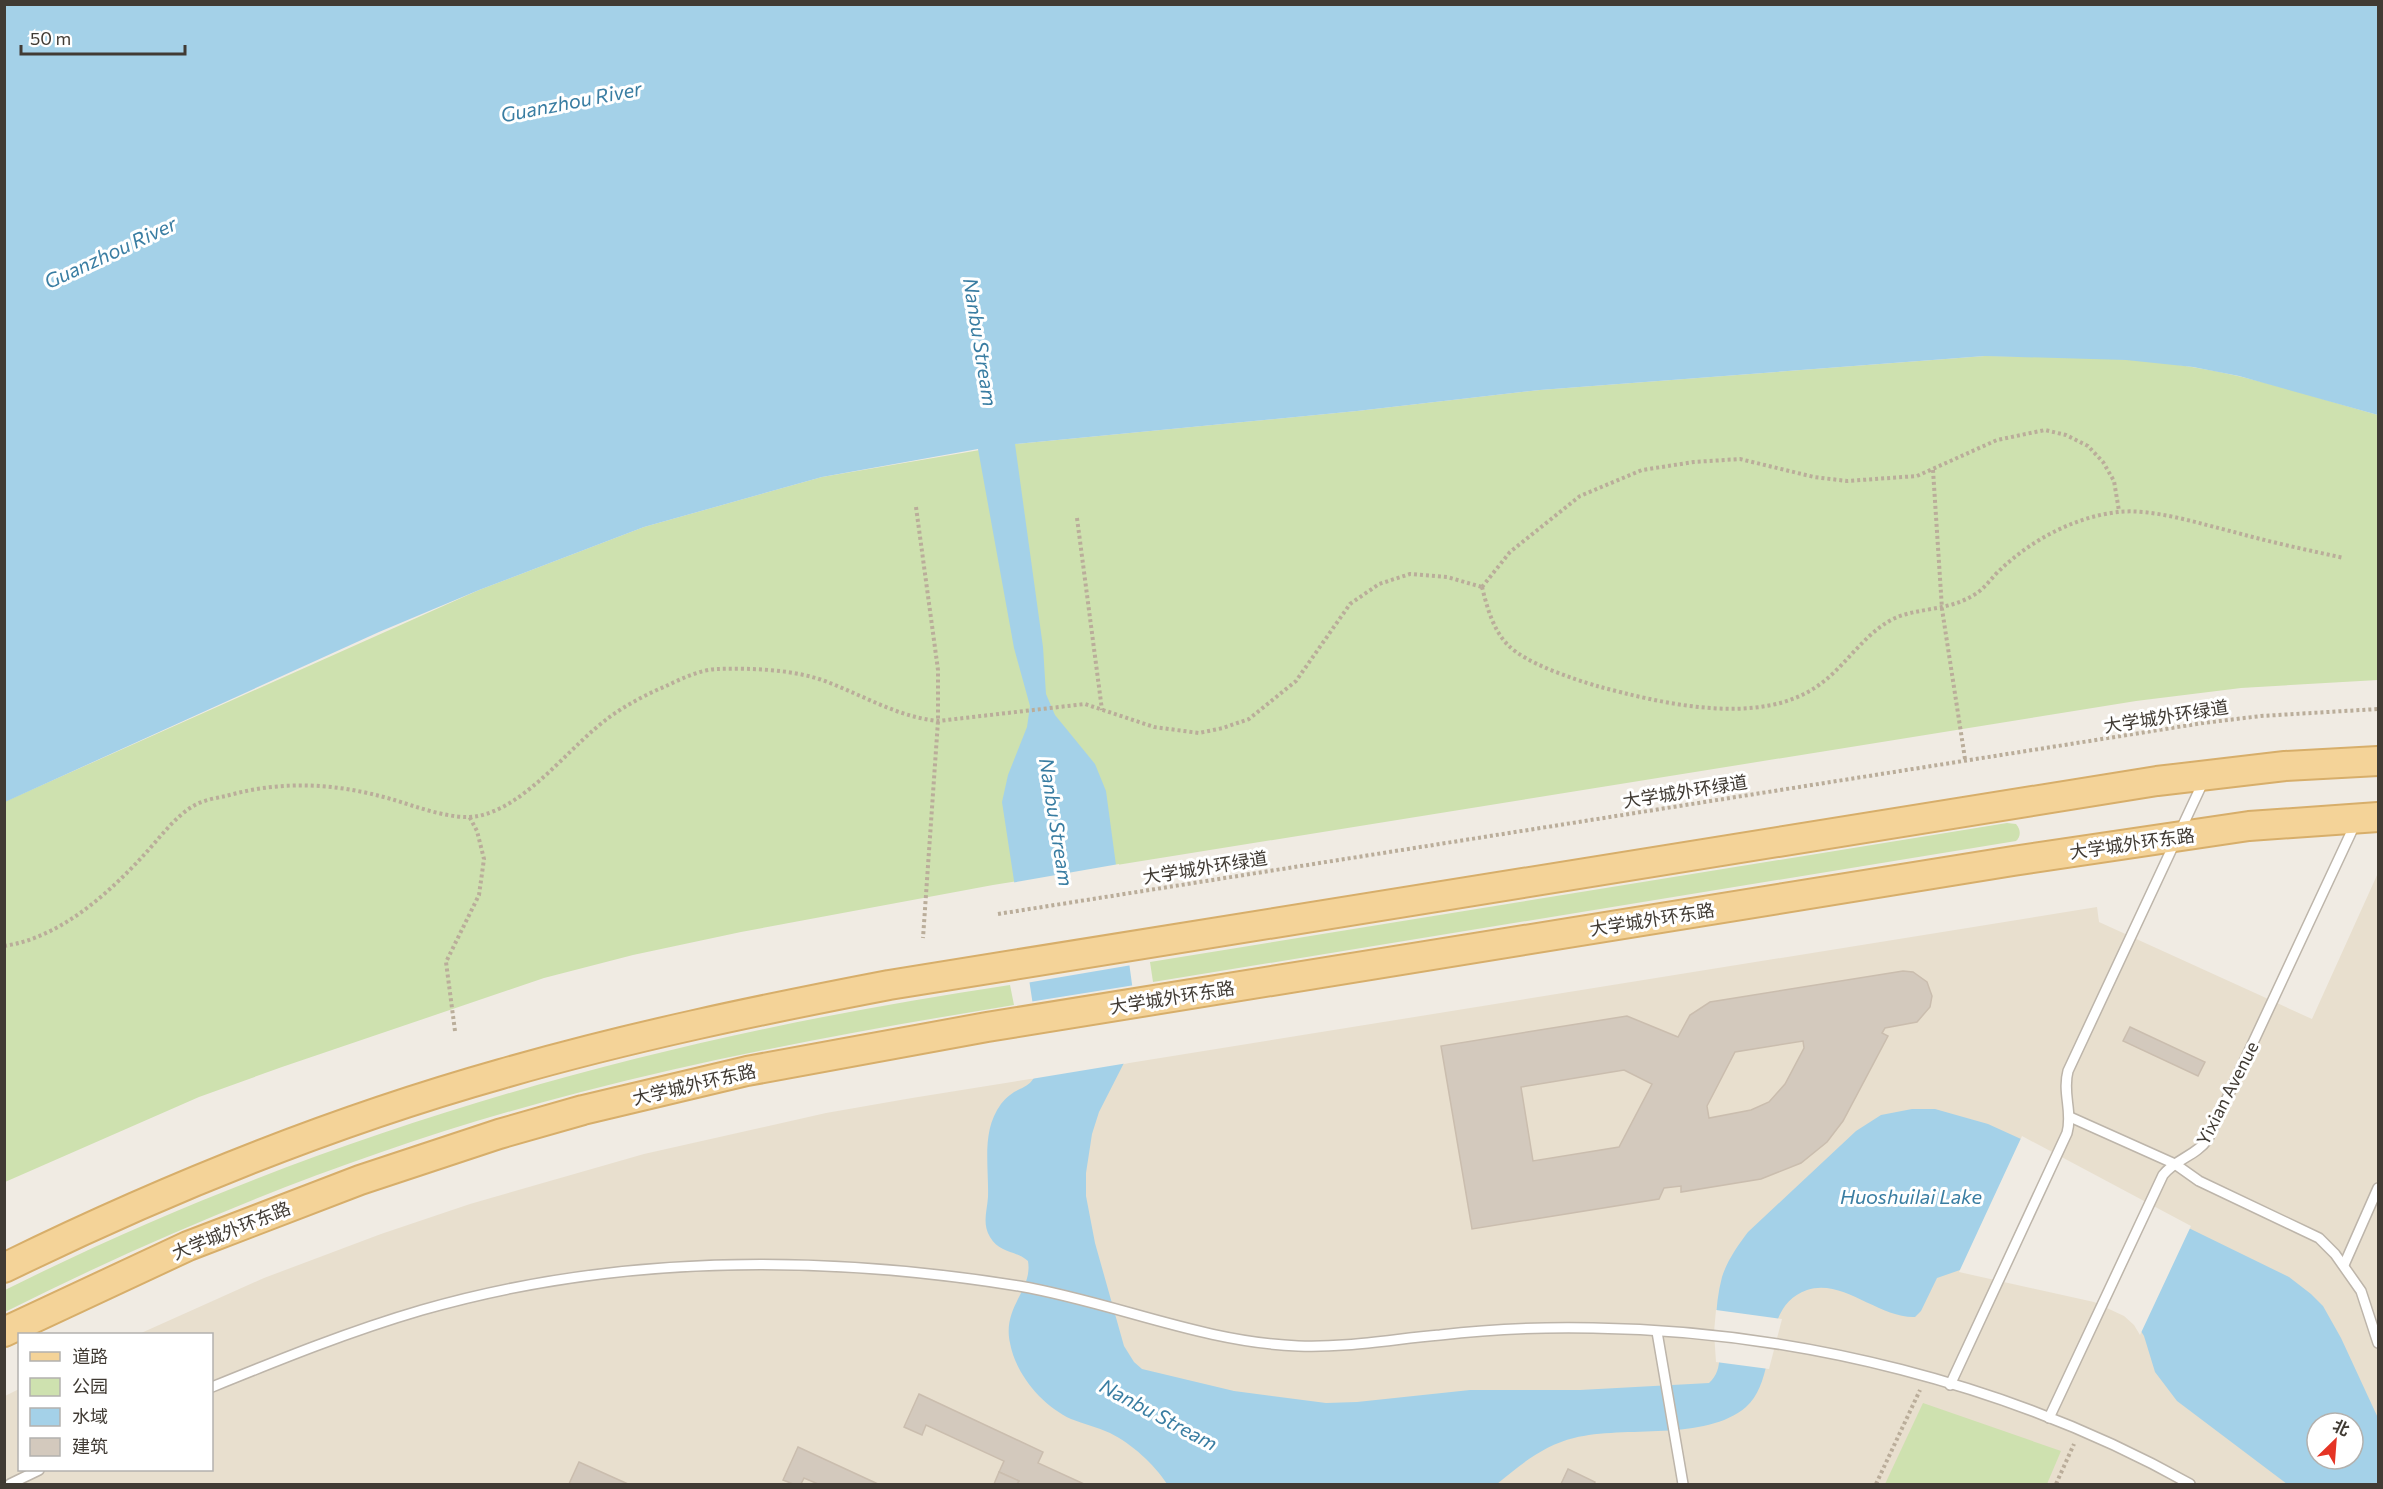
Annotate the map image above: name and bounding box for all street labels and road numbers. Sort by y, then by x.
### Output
street label: 大学城外环绿道 [2102,695,2230,737]
street label: 大学城外环绿道 [1621,770,1749,812]
street label: 大学城外环东路 [2068,823,2196,863]
street label: 大学城外环绿道 [1141,846,1269,888]
street label: 大学城外环东路 [1588,898,1716,940]
street label: 大学城外环东路 [1108,976,1236,1018]
street label: Yixian Avenue [2191,1037,2263,1149]
street label: 大学城外环东路 [630,1059,758,1109]
street label: 大学城外环东路 [168,1196,294,1264]

